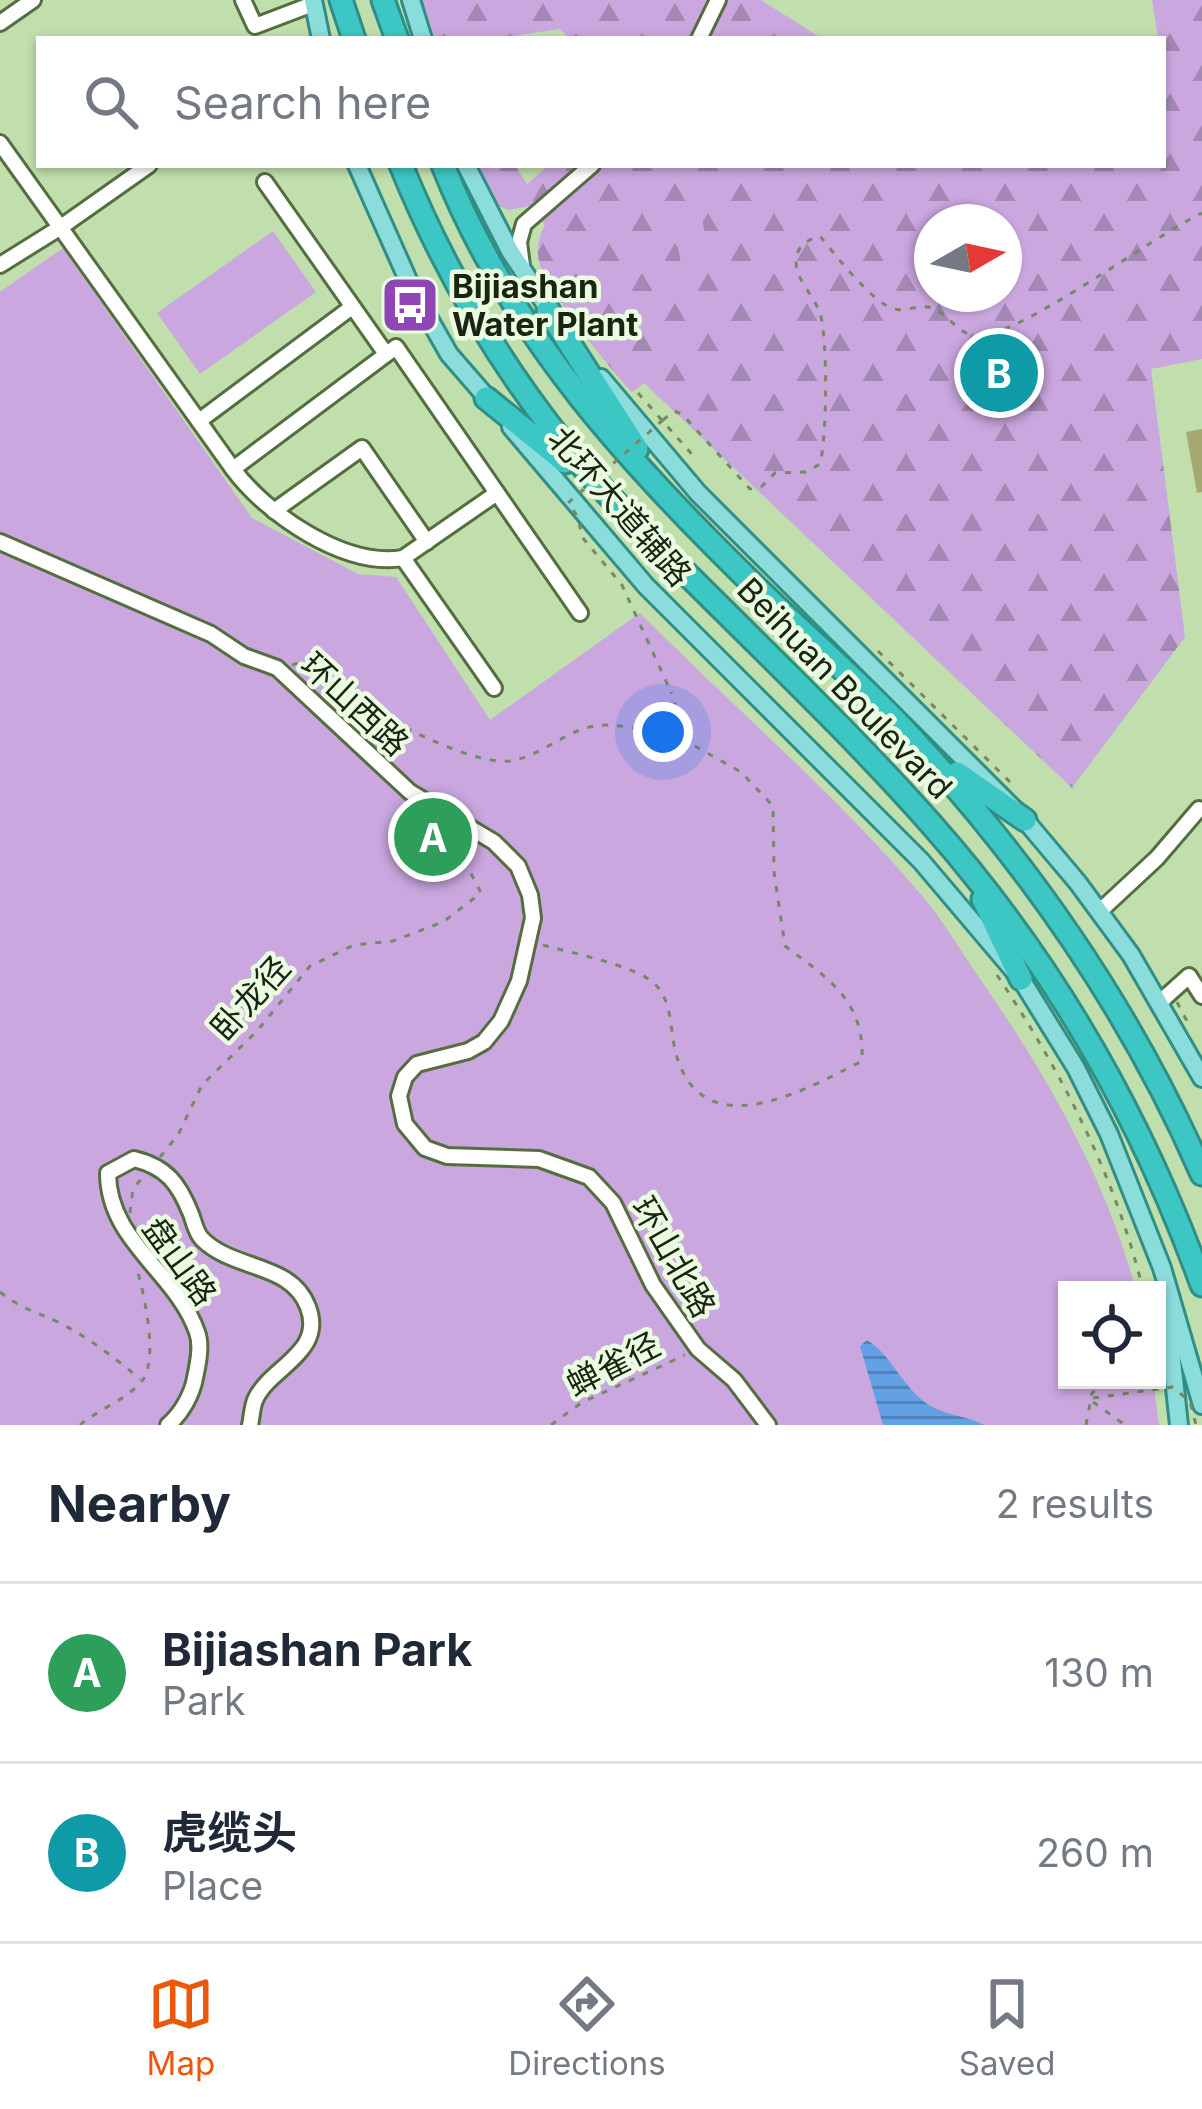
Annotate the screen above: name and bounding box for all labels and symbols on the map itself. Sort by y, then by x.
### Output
north arrow [914,204,1022,312]
place label: Bijiashan Water Plant [452,266,638,344]
bus stop icon: Bijiashan Water Plant [379,274,441,336]
pin: B [960,328,1038,418]
street label: 北环大道辅路 [540,418,700,594]
street label: Beihuan Boulevard [729,569,961,807]
street label: 环山西路 [293,644,417,764]
your location [633,702,693,762]
pin: A [394,792,472,882]
street label: 卧龙径 [202,948,298,1048]
street label: 环山北路 [624,1190,724,1324]
street label: 盘山路 [135,1209,225,1313]
street label: 蝉雀径 [560,1324,666,1404]

